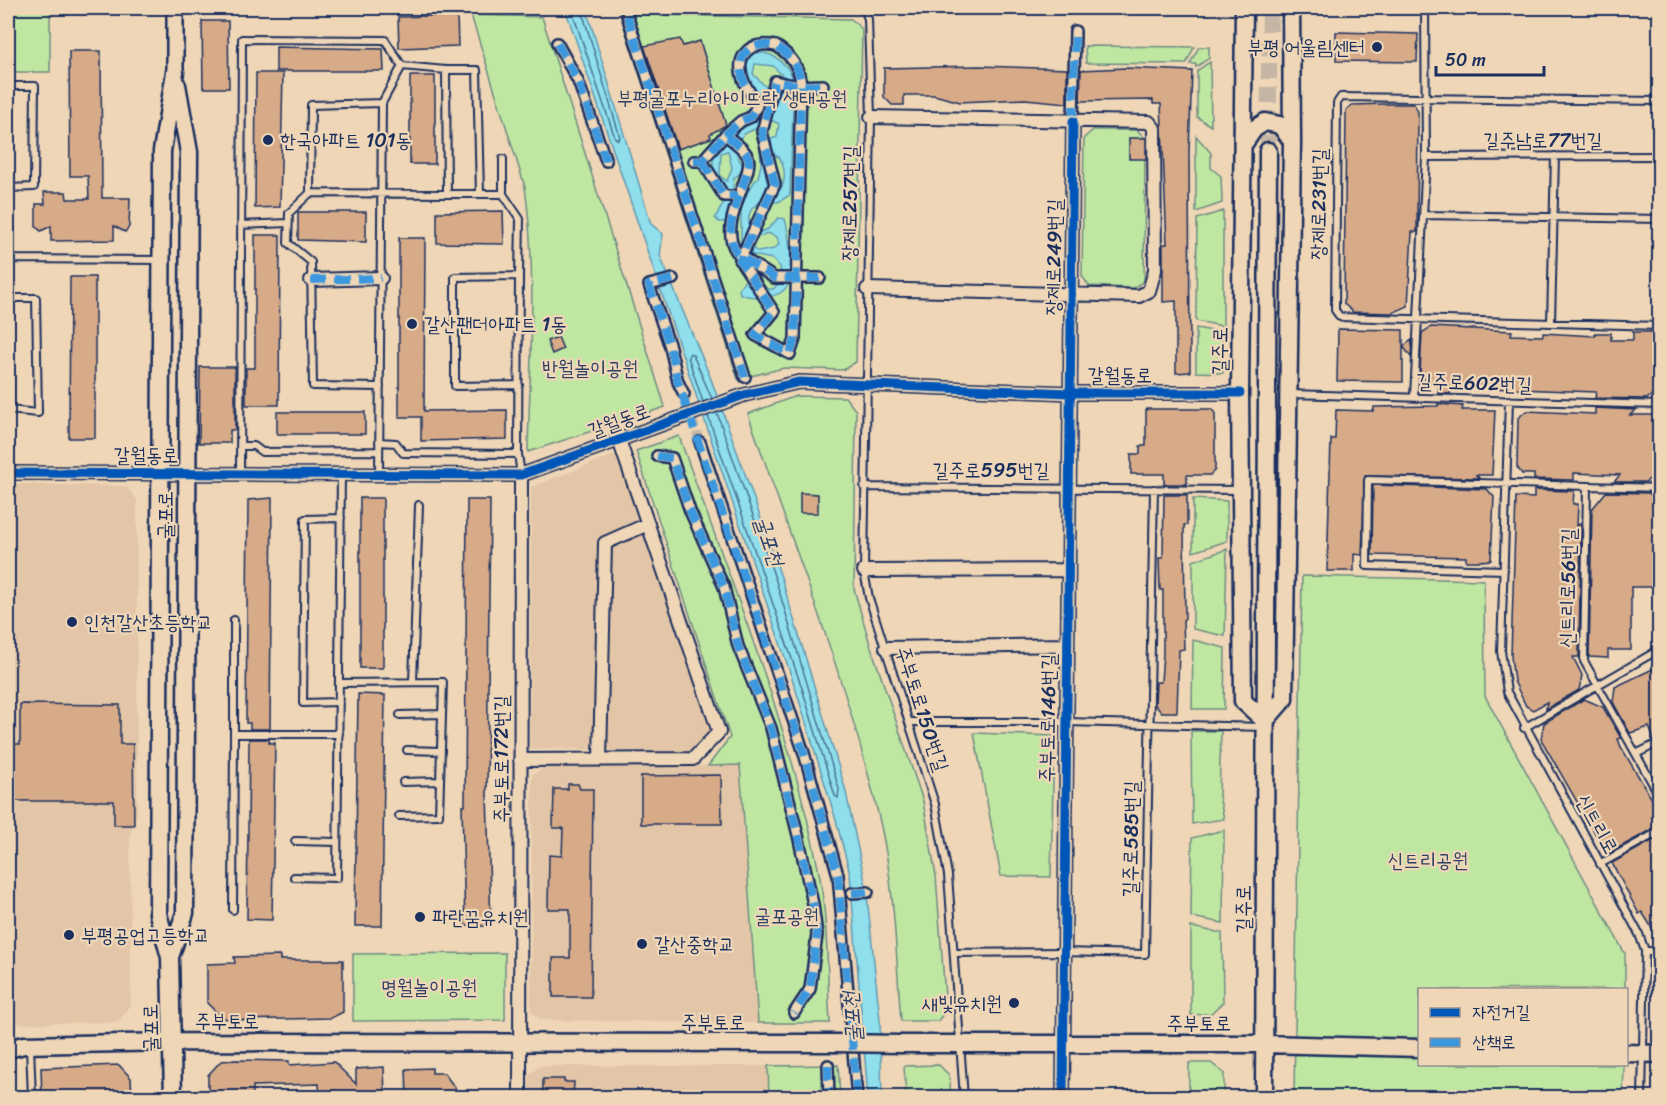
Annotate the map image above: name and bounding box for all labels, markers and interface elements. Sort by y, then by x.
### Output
place label: 부평 어울림센터 [1247,30,1365,65]
scale bar [1436,39,1544,77]
marker: 부평 어울림센터 [1370,40,1384,54]
text: 50 m [1445,44,1486,76]
park label: 부평굴포누리아이뜨락 생태공원 [617,81,847,116]
place label: 한국아파트 101동 [280,123,412,158]
street label: 길주남로77번길 [1483,123,1603,158]
marker: 한국아파트 101동 [261,133,275,147]
street label: 장제로257번길 [831,145,869,261]
street label: 장제로231번길 [1301,148,1337,260]
street label: 장제로249번길 [1035,198,1073,316]
place label: 갈산팬더아파트 1동 [424,307,567,342]
marker: 갈산팬더아파트 1동 [405,317,419,331]
street label: 길주로 [1202,327,1238,375]
park label: 반월놀이공원 [542,351,638,386]
street label: 갈월동로 [1088,358,1152,393]
street label: 길주로602번길 [1415,363,1533,403]
street label: 갈월동로 [583,394,655,448]
street label: 갈월동로 [114,438,178,473]
street label: 길주로595번길 [932,453,1050,488]
street label: 굴포로 [148,491,183,539]
water label: 굴포천 [743,511,796,573]
street label: 신트리로56번길 [1549,528,1587,648]
place label: 인천갈산초등학교 [84,605,213,640]
marker: 인천갈산초등학교 [65,615,79,629]
street label: 주부토로150번길 [885,642,959,776]
street label: 주부토로146번길 [1029,653,1067,783]
street label: 주부토로172번길 [484,695,519,823]
street label: 길주로585번길 [1112,780,1150,898]
street label: 신트리로 [1566,787,1628,861]
park label: 신트리공원 [1388,843,1468,878]
street label: 길주로 [1226,885,1261,933]
park label: 굴포공원 [755,899,819,934]
place label: 파란꿈유치원 [432,900,529,935]
marker: 파란꿈유치원 [413,910,427,924]
place label: 부평공업고등학교 [81,918,210,953]
place label: 갈산중학교 [654,927,734,962]
marker: 부평공업고등학교 [62,928,76,942]
marker: 갈산중학교 [635,937,649,951]
park label: 명월놀이공원 [381,970,477,1005]
place label: 새빛유치원 [922,986,1002,1021]
water label: 굴포천 [831,988,873,1044]
legend [1418,988,1628,1066]
marker: 새빛유치원 [1007,996,1021,1010]
text: 자전거길 [1472,996,1530,1028]
street label: 굴포로 [133,1004,169,1052]
street label: 주부토로 [195,1004,259,1039]
street label: 주부토로 [681,1005,745,1040]
street label: 주부토로 [1167,1006,1231,1041]
text: 산책로 [1472,1026,1515,1058]

